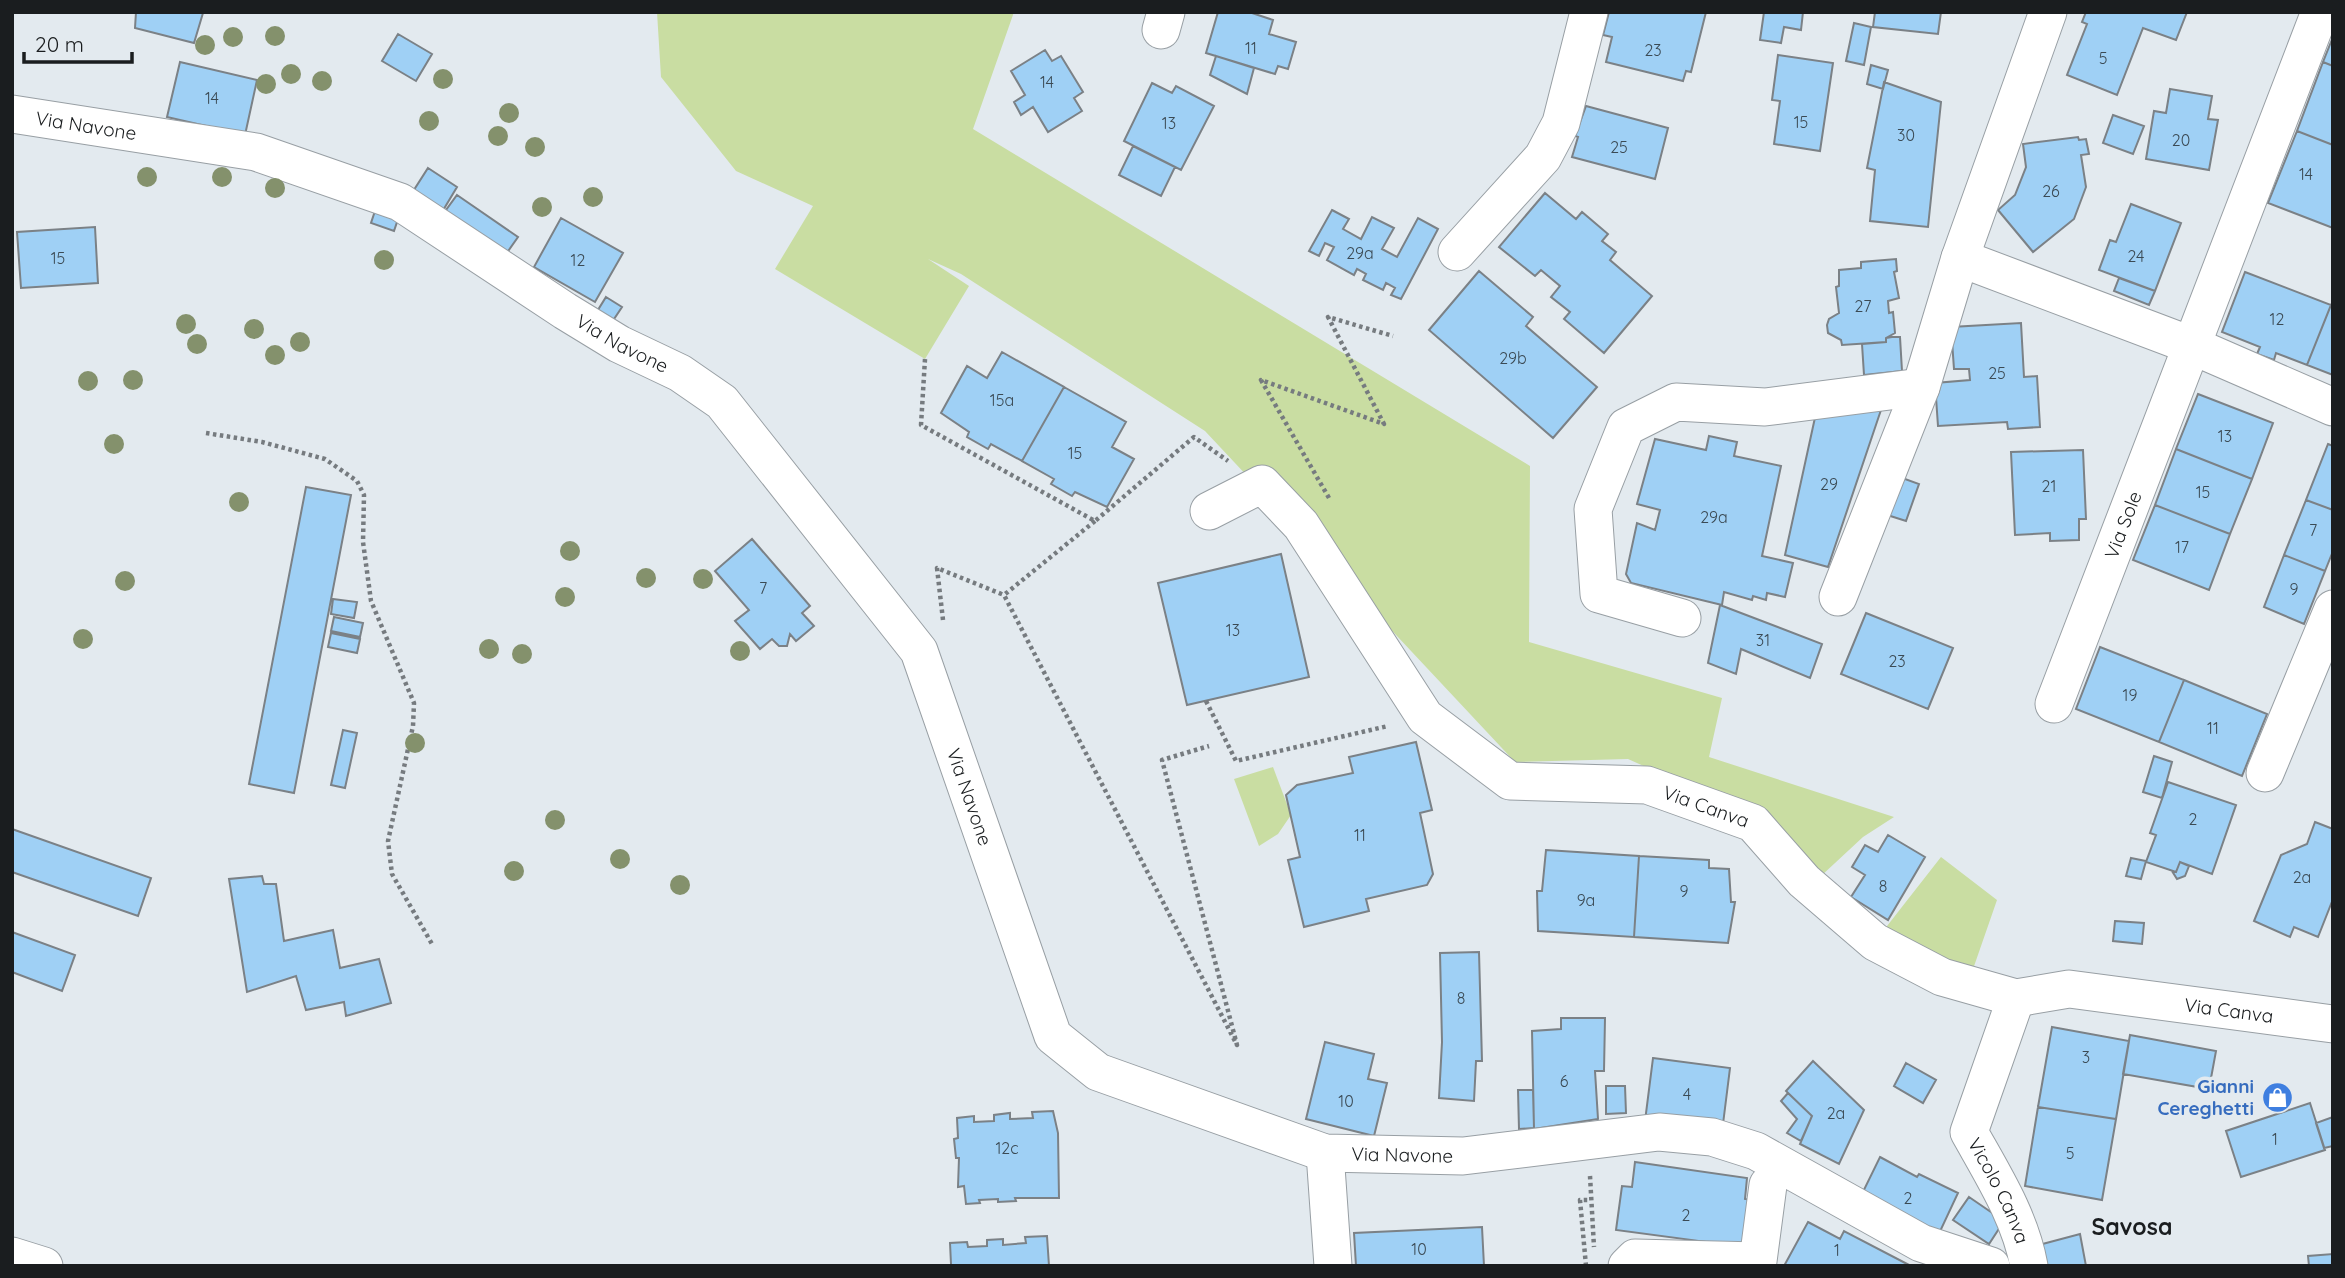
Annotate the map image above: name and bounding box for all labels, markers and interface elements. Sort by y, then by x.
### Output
scale bar [24,21,133,65]
text: 20 m [35,31,84,57]
house number: 11 [1245,38,1257,58]
house number: 23 [1644,40,1662,60]
house number: 5 [2099,48,2107,68]
house number: 14 [1040,72,1054,92]
house number: 14 [205,88,219,108]
street label: Via Navone [34,106,138,145]
house number: 15 [1794,112,1808,132]
house number: 13 [1162,113,1176,133]
house number: 30 [1897,125,1915,145]
house number: 20 [2172,130,2190,150]
house number: 25 [1610,137,1628,157]
house number: 14 [2299,164,2313,184]
house number: 26 [2042,181,2060,201]
house number: 29a [1346,243,1374,263]
house number: 24 [2127,246,2145,266]
house number: 15 [51,248,65,268]
house number: 12 [571,250,586,270]
house number: 27 [1855,296,1871,316]
street label: Via Navone [572,309,672,378]
house number: 12 [2270,309,2285,329]
house number: 29b [1499,348,1527,368]
house number: 25 [1988,363,2006,383]
house number: 15a [990,390,1014,410]
house number: 13 [2218,426,2232,446]
house number: 15 [1068,443,1082,463]
house number: 29 [1820,474,1838,494]
house number: 21 [2042,476,2056,496]
house number: 15 [2196,482,2210,502]
street label: Via Sole [2099,488,2147,562]
house number: 29a [1700,507,1728,527]
house number: 7 [2309,520,2317,540]
house number: 17 [2175,537,2189,557]
house number: 7 [759,578,767,598]
house number: 9 [2290,579,2299,599]
house number: 13 [1226,620,1240,640]
house number: 31 [1756,630,1770,650]
house number: 23 [1888,651,1906,671]
house number: 19 [2123,685,2137,705]
house number: 11 [2207,718,2219,738]
street label: Via Navone [942,745,998,849]
street label: Via Canva [1660,780,1753,833]
house number: 2 [2189,809,2198,829]
house number: 11 [1354,825,1366,845]
house number: 2a [2293,867,2311,887]
house number: 8 [1879,876,1887,896]
house number: 9 [1680,881,1689,901]
house number: 9a [1577,890,1595,910]
house number: 8 [1457,988,1465,1008]
street label: Via Canva [2183,992,2275,1028]
house number: 3 [2082,1047,2090,1067]
house number: 6 [1560,1071,1569,1091]
place label: Gianni Cereghetti [2157,1074,2254,1120]
shop icon: Gianni Cereghetti [2260,1080,2294,1114]
house number: 4 [1683,1084,1691,1104]
house number: 10 [1338,1091,1354,1111]
house number: 2a [1827,1103,1845,1123]
house number: 1 [2272,1129,2278,1149]
street label: Vicolo Canva [1963,1133,2035,1247]
house number: 12c [995,1138,1019,1158]
street label: Via Navone [1351,1142,1453,1168]
house number: 5 [2066,1143,2074,1163]
house number: 2 [1904,1188,1913,1208]
house number: 2 [1682,1205,1691,1225]
district label: Savosa [2092,1212,2172,1241]
house number: 10 [1411,1239,1427,1259]
house number: 1 [1834,1240,1840,1260]

